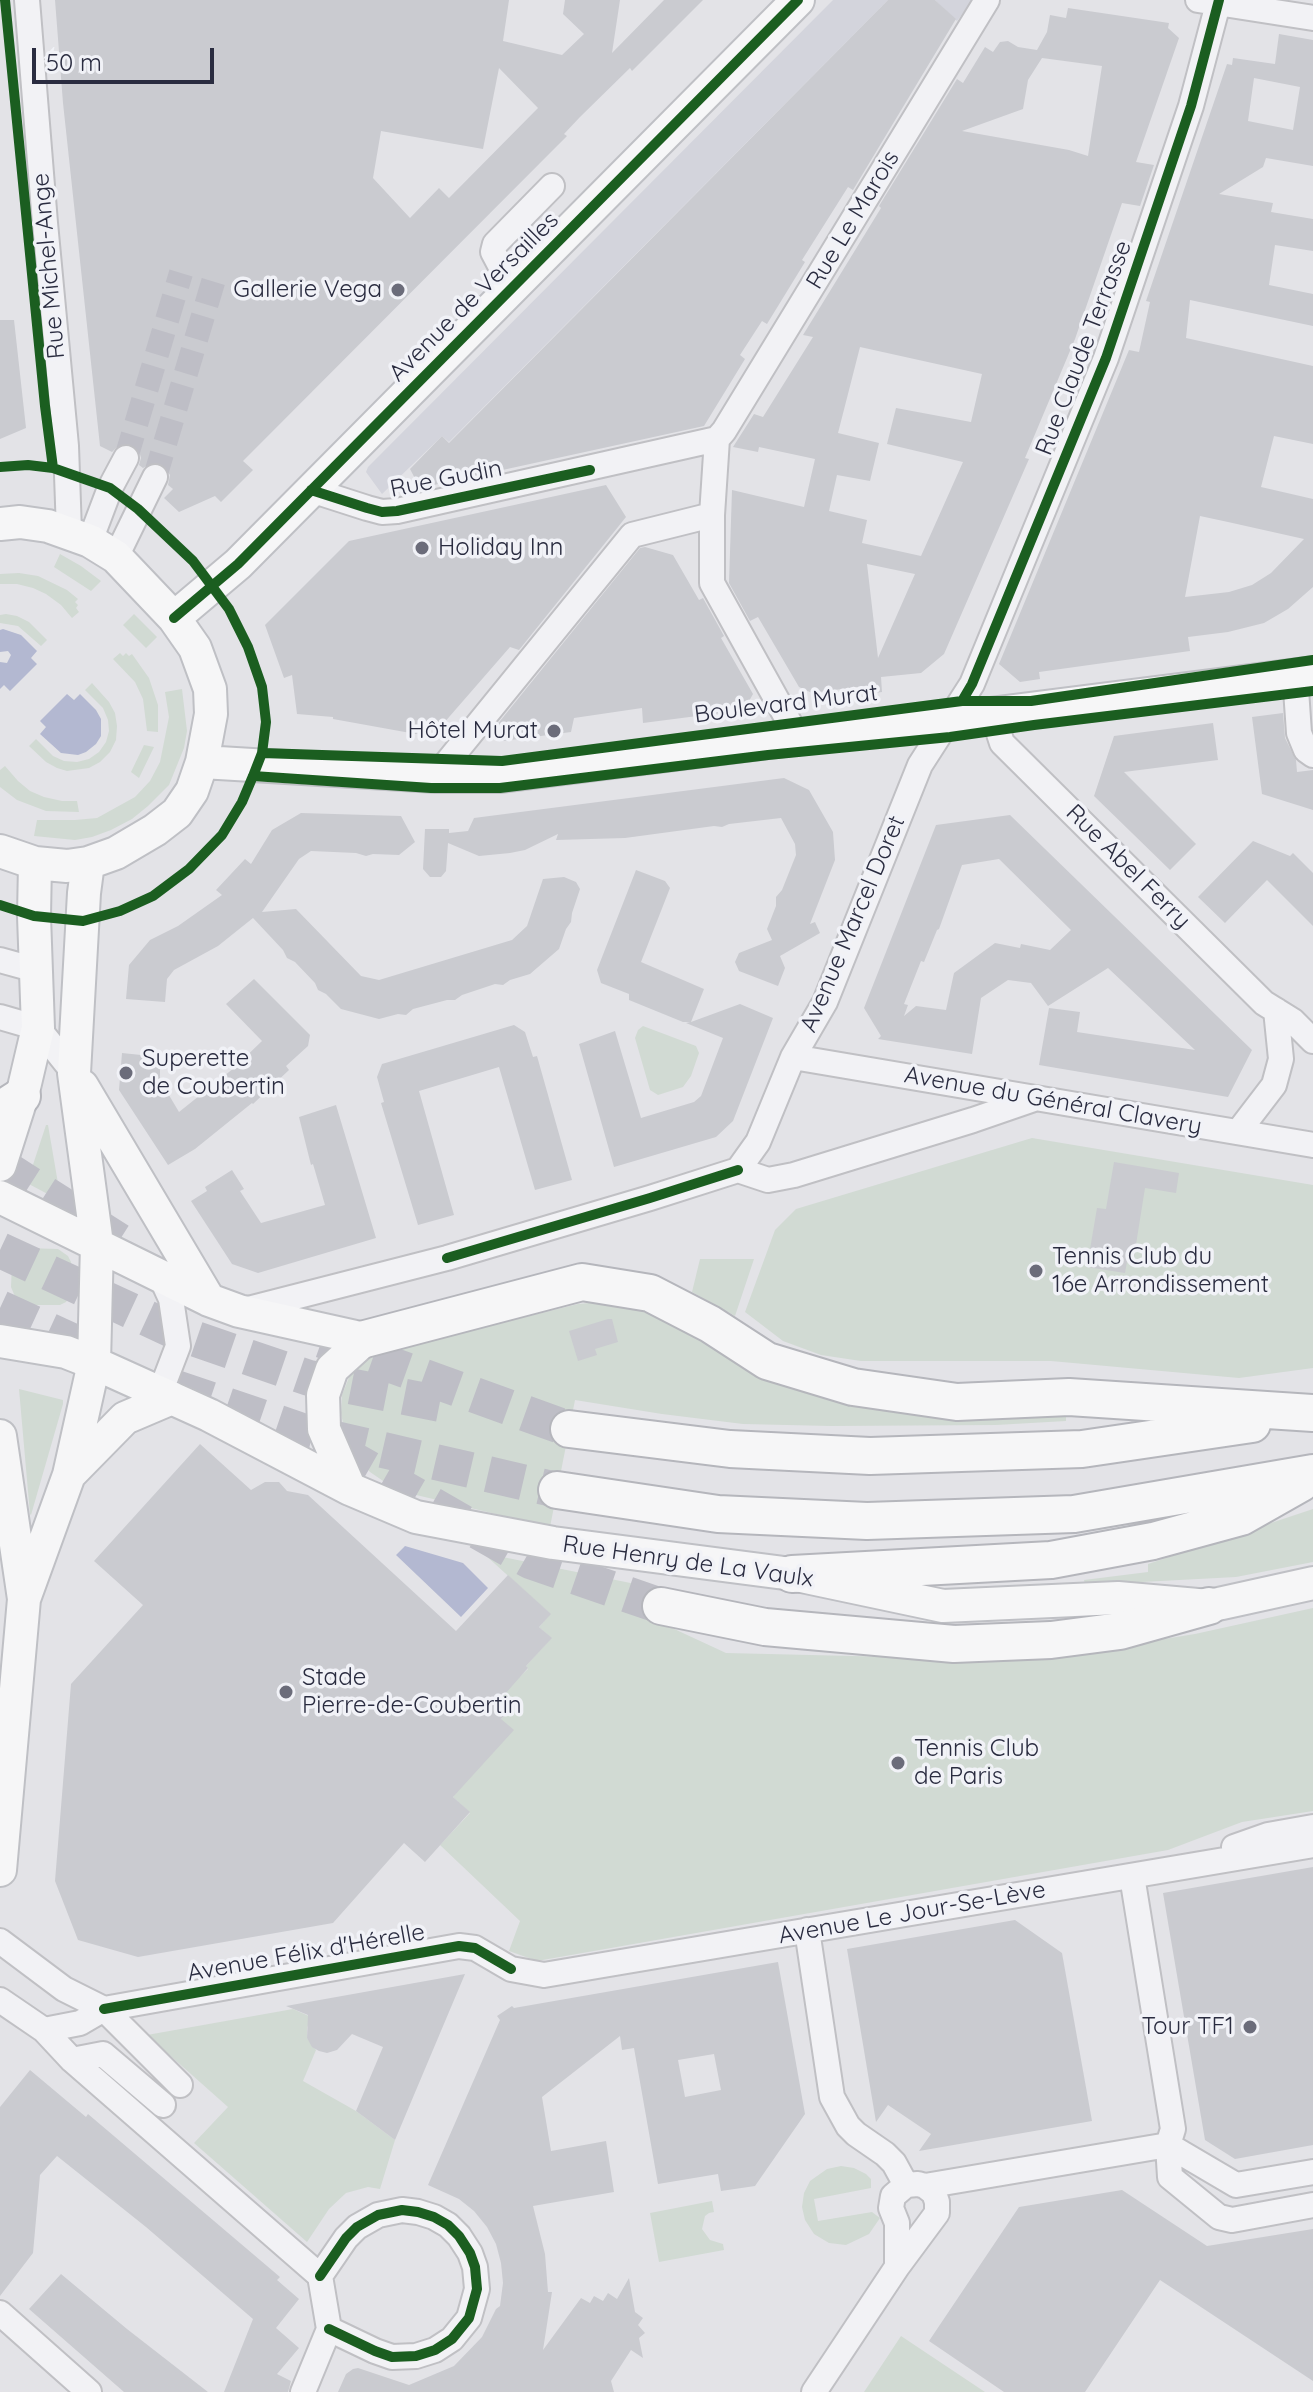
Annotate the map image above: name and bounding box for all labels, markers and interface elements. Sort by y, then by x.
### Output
scale bar [36,32,218,82]
text: 50 m [46,47,102,77]
street label: Rue Le Marois [800,146,906,294]
street label: Rue Michel-Ange [27,172,71,360]
street label: Avenue de Versailles [383,206,565,388]
street label: Rue Claude Terrasse [1030,237,1138,459]
place label: Gallerie Vega [233,276,382,304]
marker: Gallerie Vega [389,281,407,299]
street label: Rue Gudin [388,454,504,504]
place label: Holiday Inn [438,534,563,562]
marker: Holiday Inn [413,539,431,557]
street label: Boulevard Murat [693,678,879,730]
place label: Hôtel Murat [407,717,538,745]
marker: Hôtel Murat [545,722,563,740]
street label: Rue Abel Ferry [1060,799,1196,935]
street label: Avenue Marcel Doret [794,812,912,1036]
place label: Superette de Coubertin [142,1045,285,1101]
street label: Avenue du Général Clavery [902,1061,1204,1141]
marker: Superette de Coubertin [117,1064,135,1082]
place label: Tennis Club du 16e Arrondissement [1052,1243,1269,1299]
marker: Tennis Club du 16e Arrondissement [1027,1262,1045,1280]
street label: Rue Henry de La Vaulx [561,1530,815,1594]
place label: Stade Pierre-de-Coubertin [302,1664,522,1720]
marker: Stade Pierre-de-Coubertin [277,1683,295,1701]
place label: Tennis Club de Paris [914,1735,1039,1791]
marker: Tennis Club de Paris [889,1754,907,1772]
street label: Avenue Le Jour-Se-Lève [776,1875,1048,1951]
street label: Avenue Félix d'Hérelle [185,1918,427,1988]
place label: Tour TF1 [1141,2013,1234,2041]
marker: Tour TF1 [1241,2018,1259,2036]

